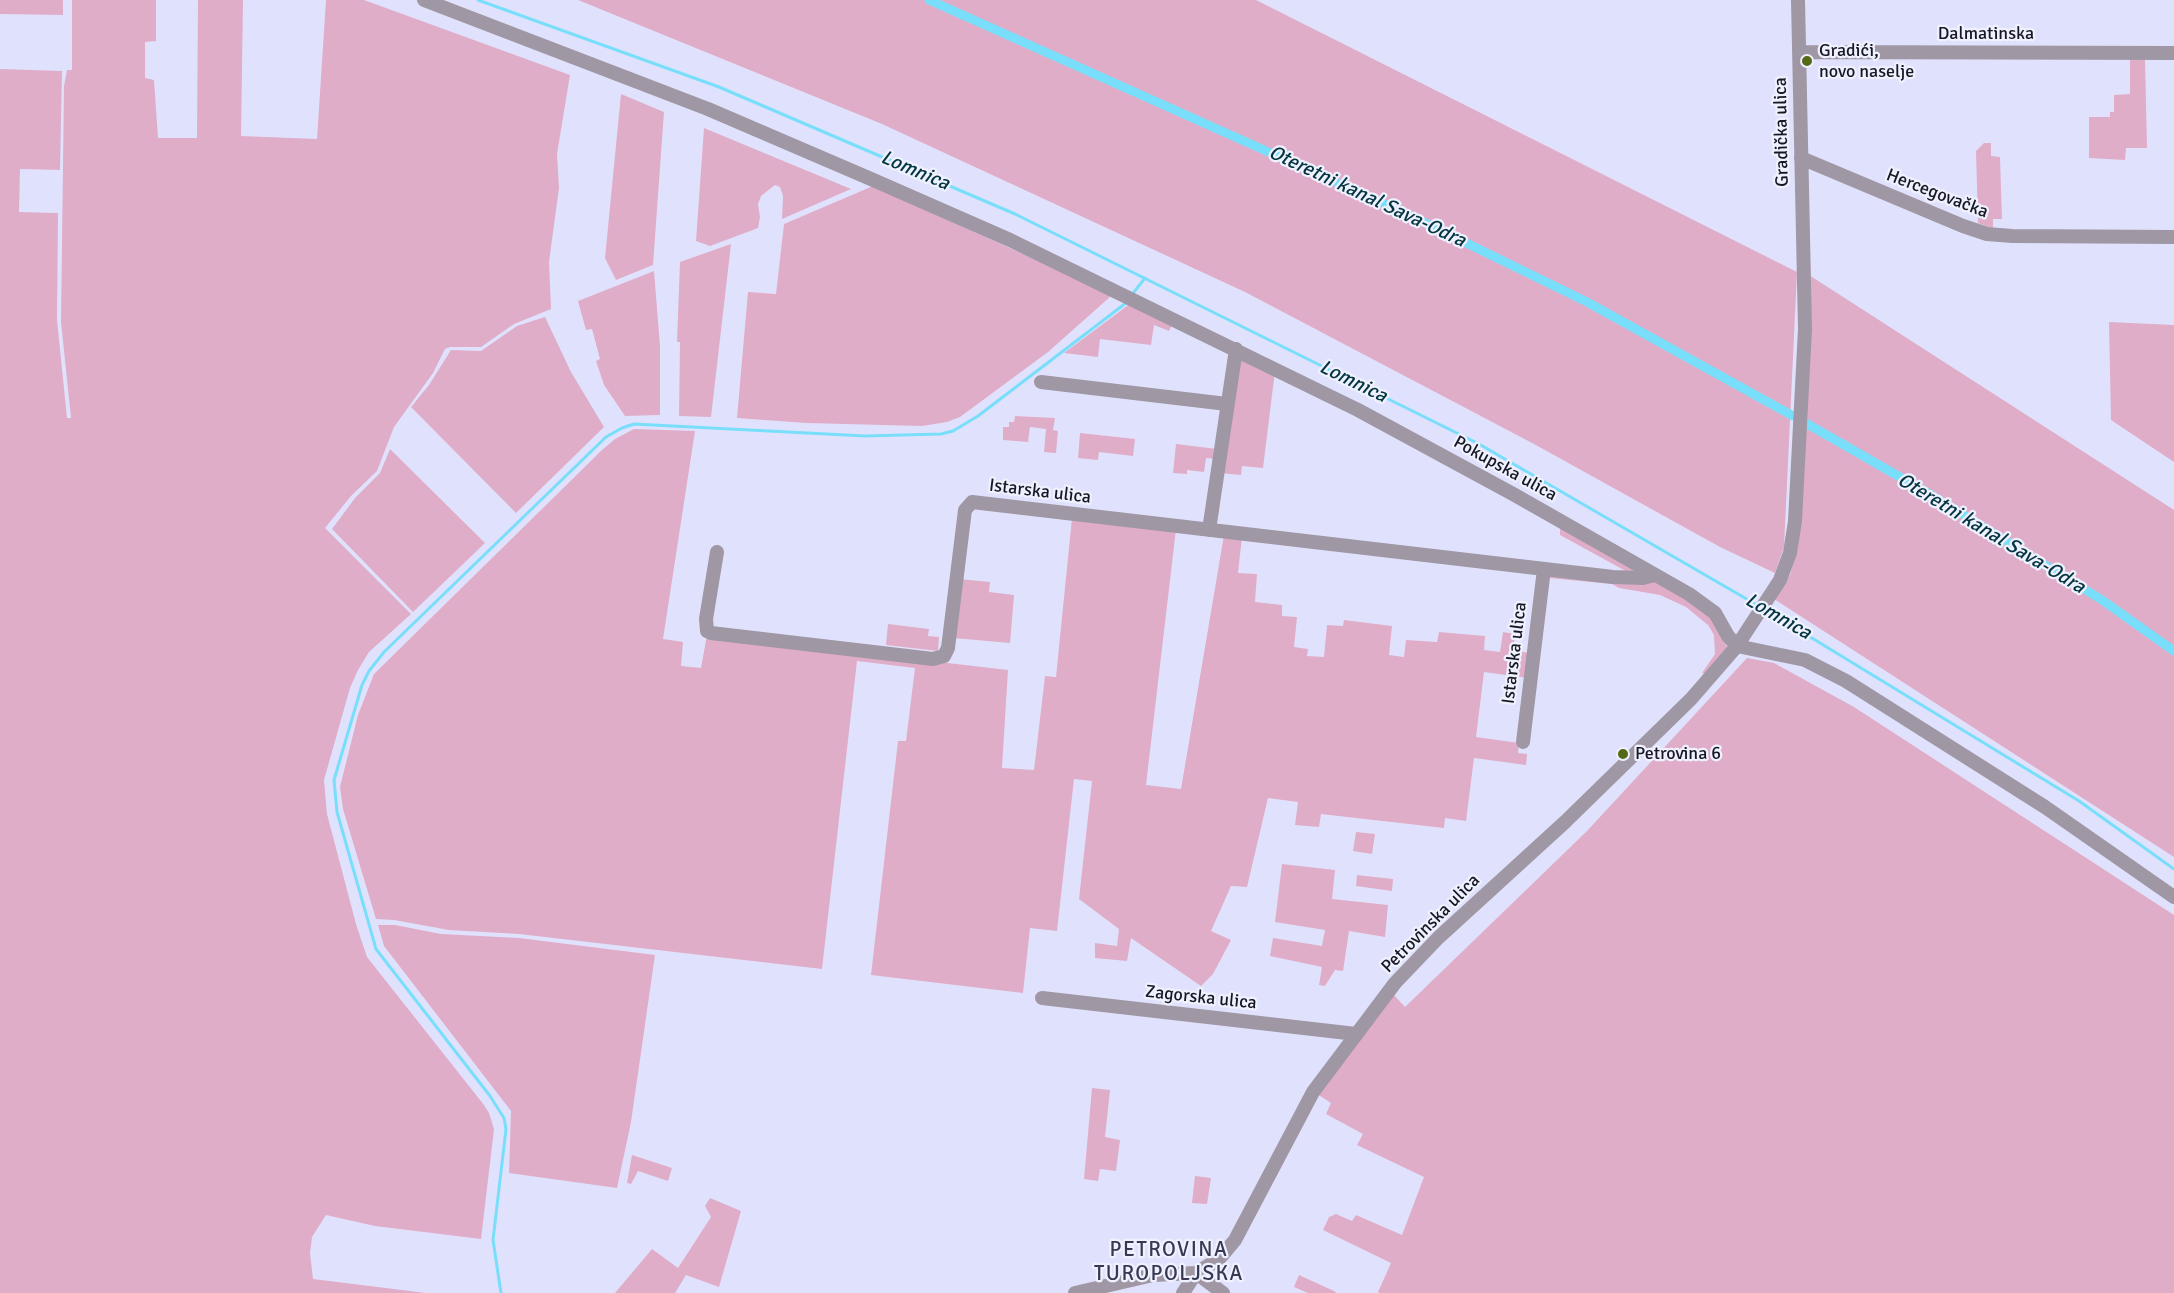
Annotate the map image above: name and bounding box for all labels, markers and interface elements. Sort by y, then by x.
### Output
street label: Dalmatinska [1938,23,2034,45]
place label: Gradići, novo naselje [1819,40,1914,82]
marker: Gradići, novo naselje [1800,54,1814,68]
street label: Gradička ulica [1770,77,1794,187]
water label: Oteretni kanal Sava-Odra [1265,141,1469,253]
water label: Lomnica [877,146,953,196]
street label: Hercegovačka [1883,165,1991,223]
water label: Lomnica [1315,355,1391,409]
street label: Pokupska ulica [1450,432,1560,506]
water label: Oteretni kanal Sava-Odra [1893,468,2089,600]
street label: Istarska ulica [988,475,1092,509]
water label: Lomnica [1741,589,1815,645]
street label: Istarska ulica [1498,601,1532,705]
place label: Petrovina 6 [1635,743,1721,765]
marker: Petrovina 6 [1616,747,1630,761]
street label: Petrovinska ulica [1377,870,1485,978]
street label: Zagorska ulica [1144,981,1258,1015]
district label: PETROVINA TUROPOLJSKA [1094,1237,1244,1287]

